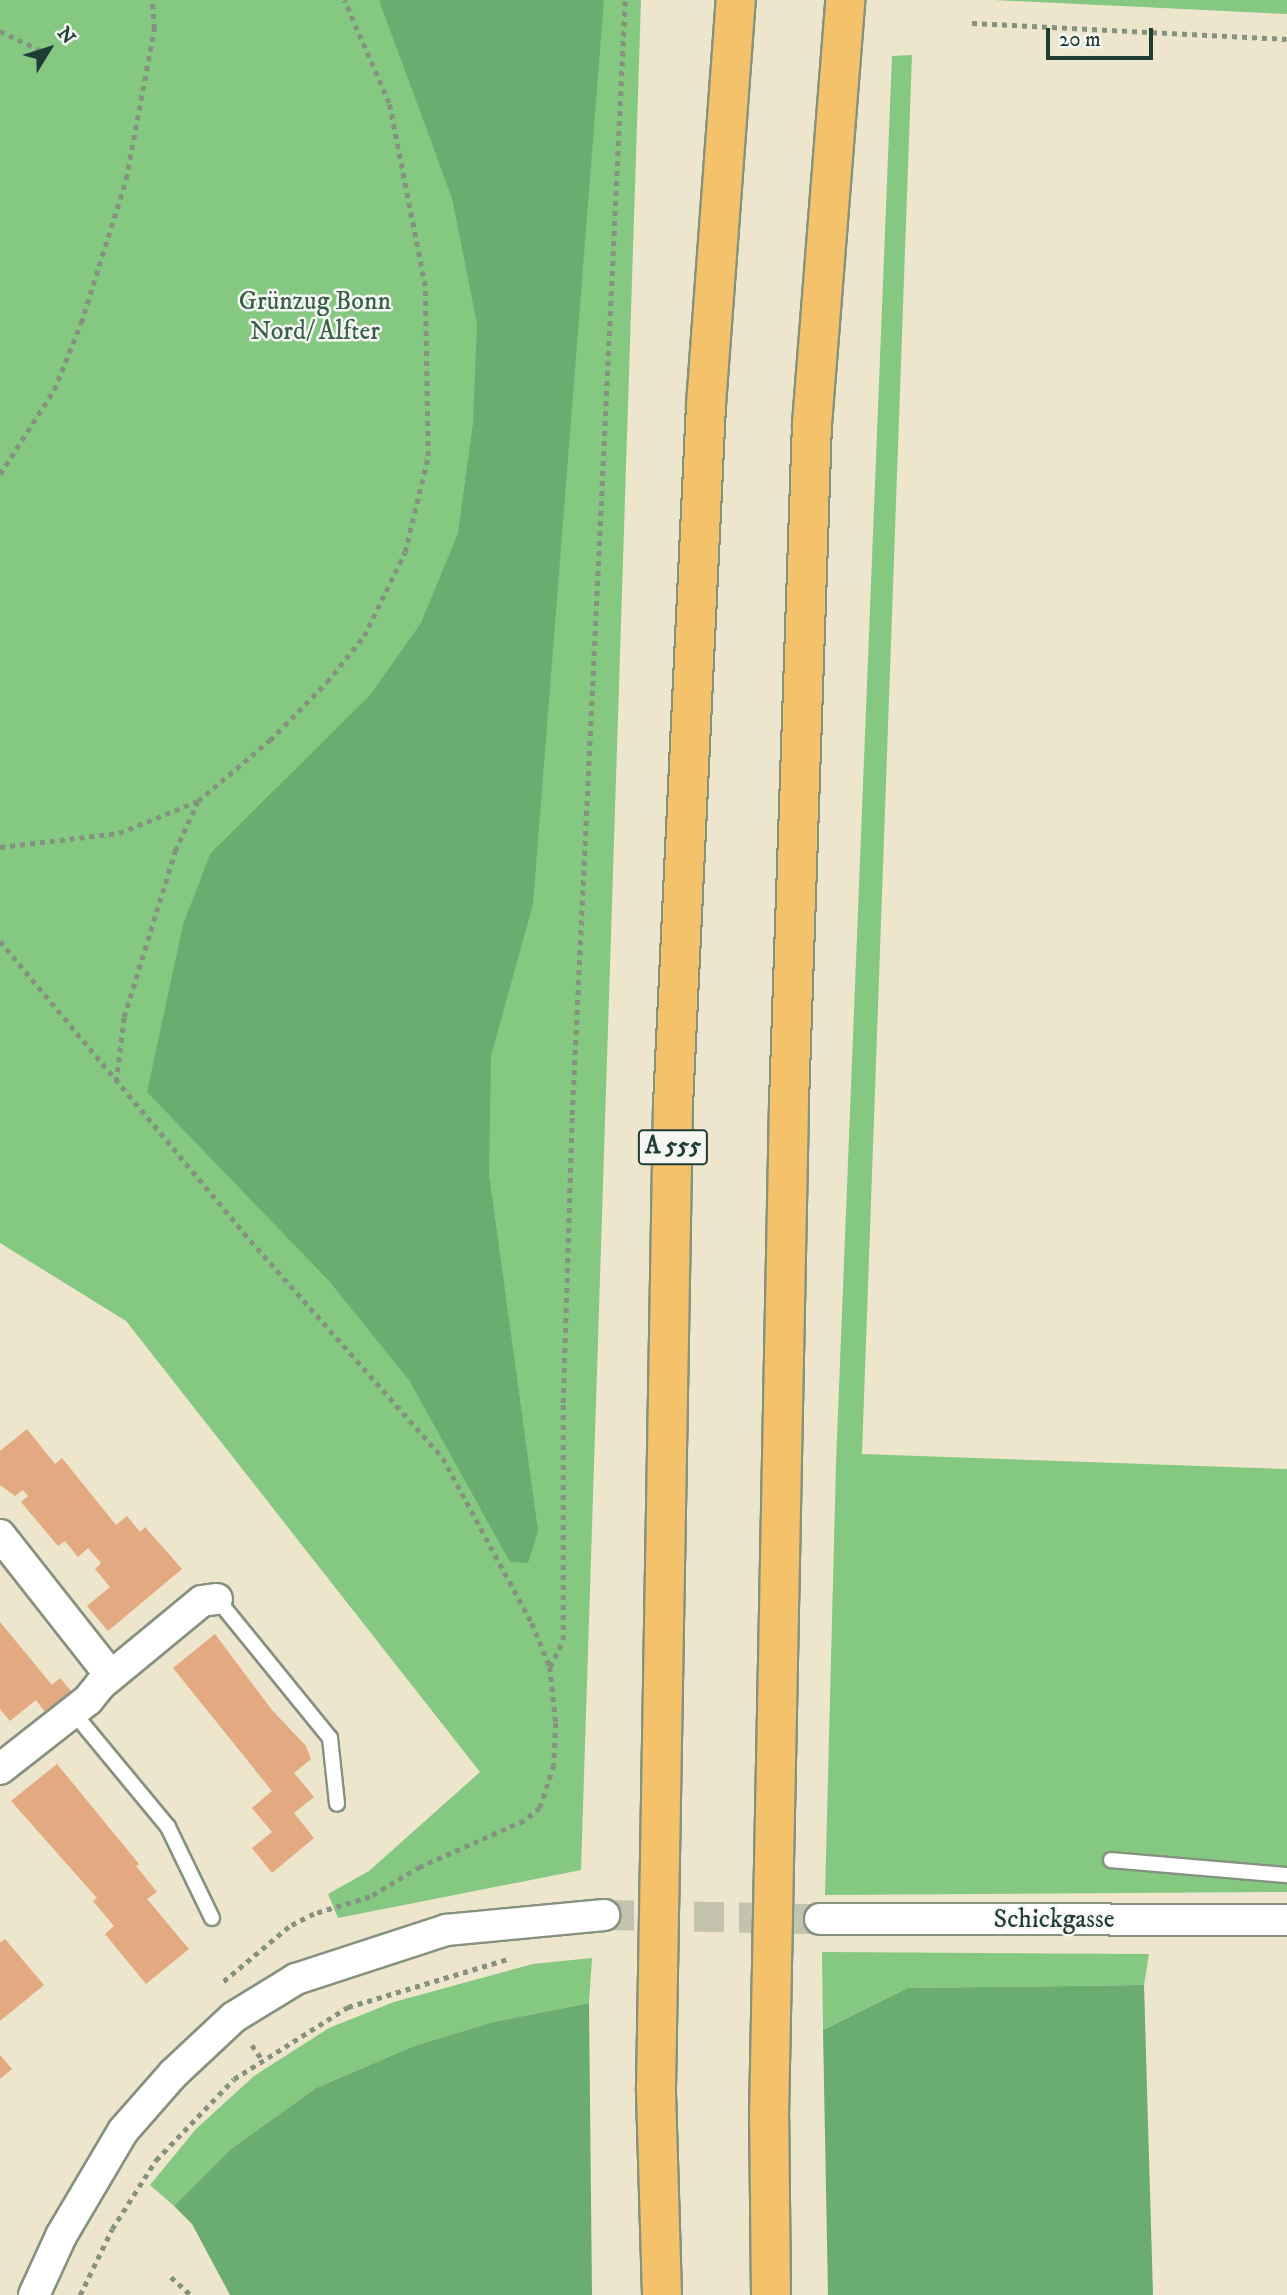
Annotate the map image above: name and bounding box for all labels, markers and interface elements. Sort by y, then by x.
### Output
north arrow [14,14,84,84]
scale bar [1049,14,1156,58]
text: N [52,23,80,49]
text: 20 m [1059,27,1101,53]
park label: Grünzug Bonn Nord/ Alfter [239,286,391,348]
road number: A 555 [636,1126,710,1168]
street label: Schickgasse [994,1904,1114,1936]

